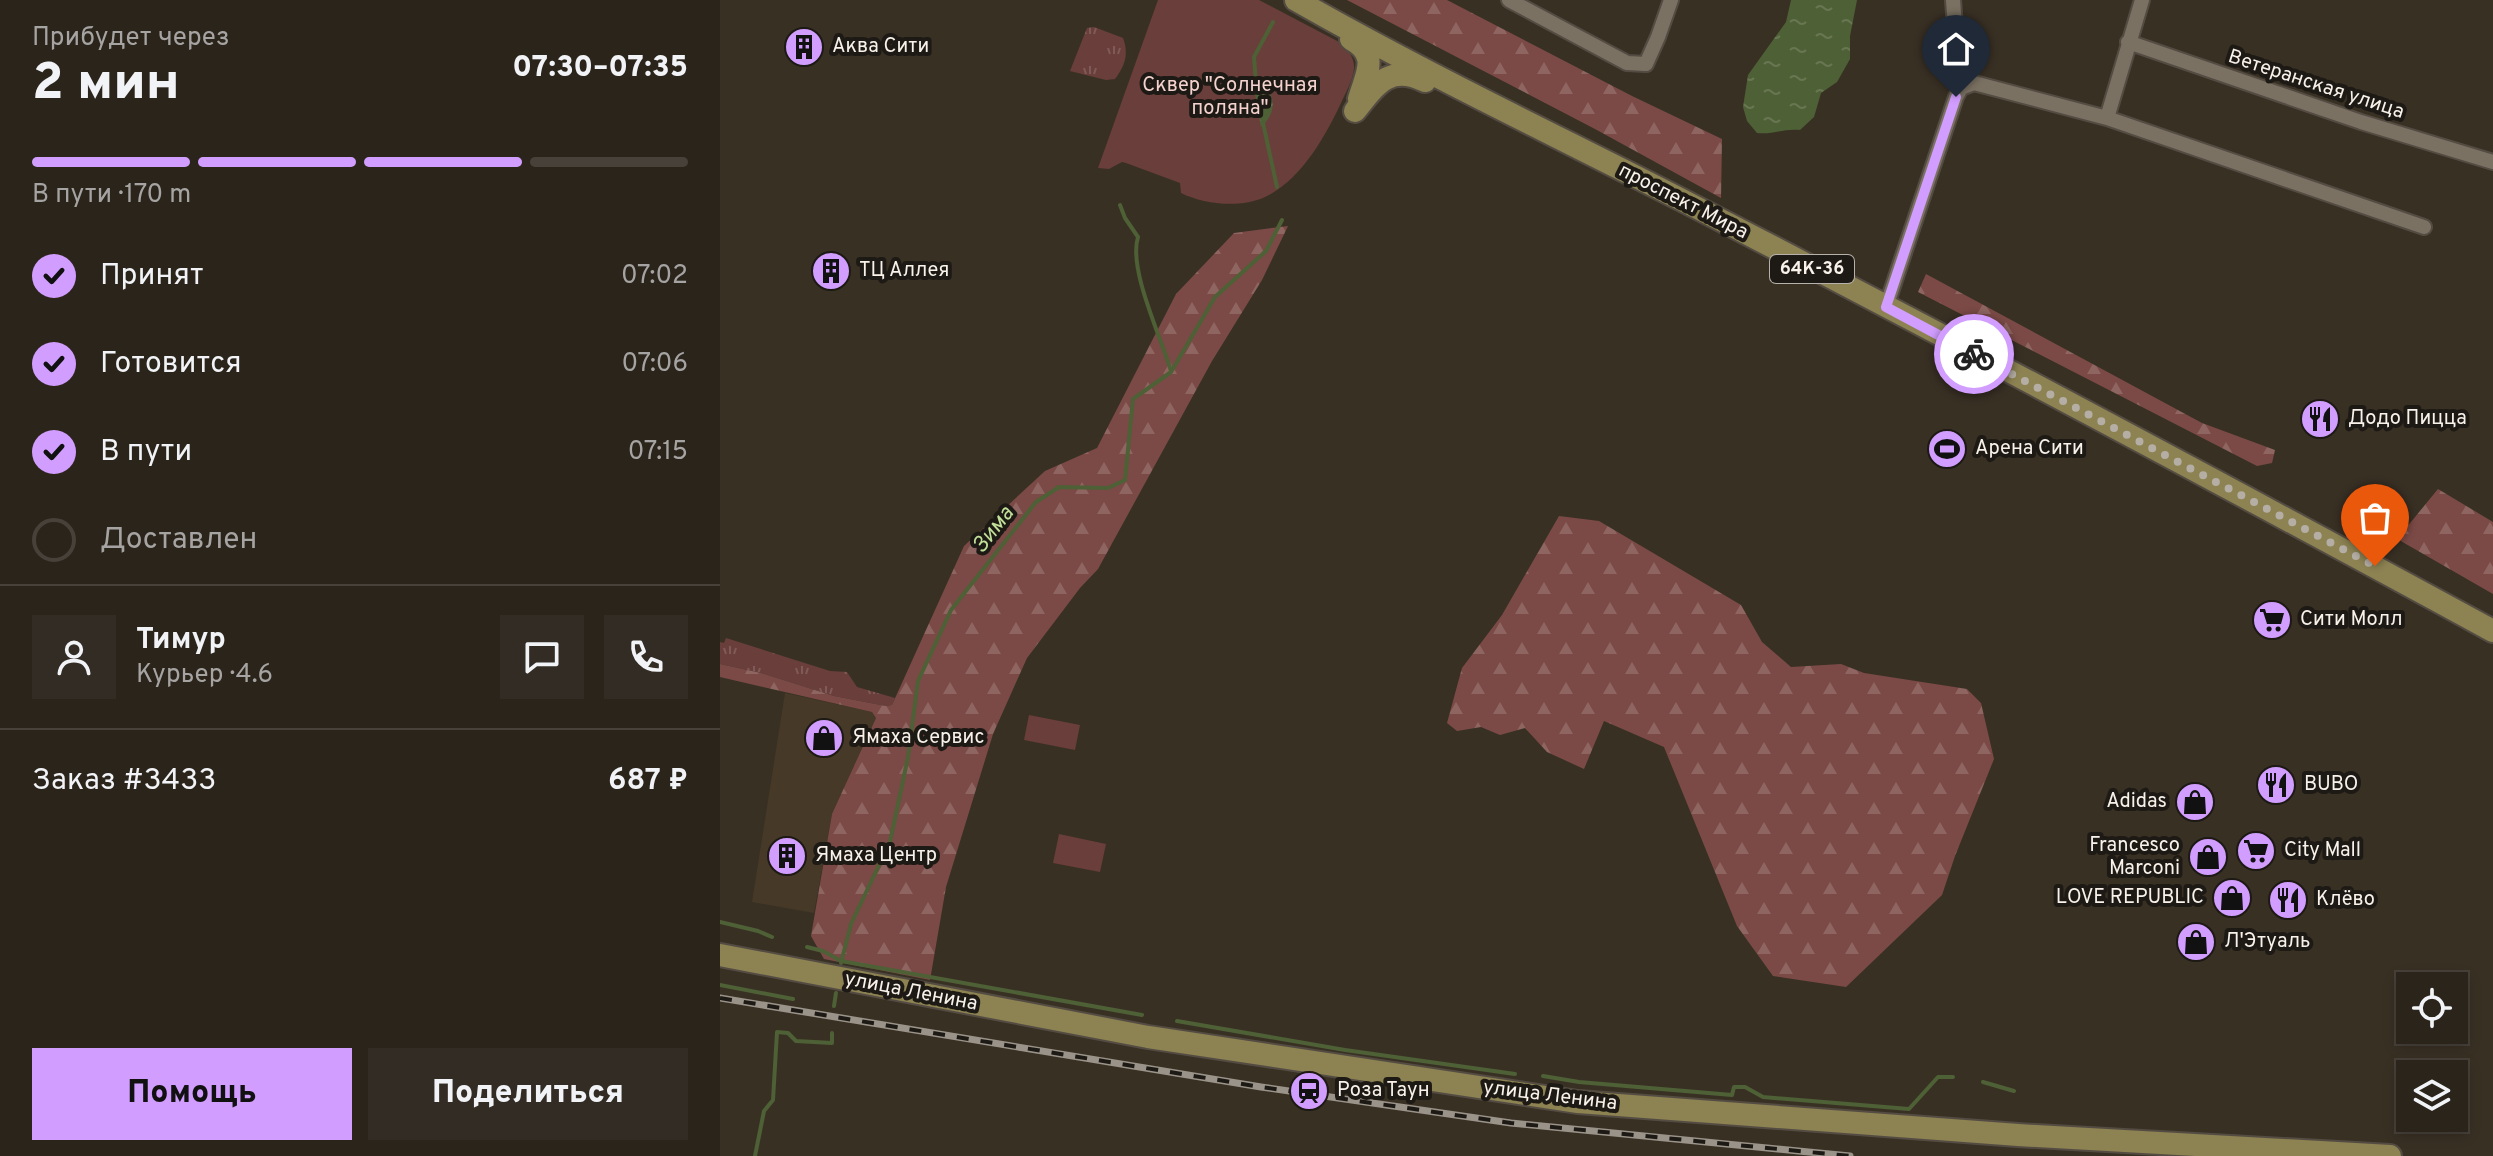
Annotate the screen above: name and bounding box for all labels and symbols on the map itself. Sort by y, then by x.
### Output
pin [1922,15,1990,97]
building icon: Аква Сити [783,26,825,68]
place label: Аква Сити [832,34,929,60]
street label: Ветеранская улица [2225,44,2407,126]
park label: Сквер "Солнечная поляна" [1142,73,1318,122]
street label: проспект Мира [1614,158,1752,246]
building icon: ТЦ Аллея [810,250,852,292]
road number: 64К-36 [1770,255,1854,283]
place label: ТЦ Аллея [859,258,949,284]
courier [1934,314,2014,394]
restaurant icon: Додо Пицца [2299,398,2341,440]
place label: Додо Пицца [2348,406,2467,432]
sports icon: Арена Сити [1926,428,1968,470]
place label: Арена Сити [1975,436,2084,462]
pin [2341,484,2409,566]
water label: Зима [968,501,1021,559]
supermarket icon: Сити Молл [2251,599,2293,641]
place label: Сити Молл [2300,607,2402,633]
shop icon: Ямаха Сервис [803,717,845,759]
place label: Ямаха Сервис [852,725,984,751]
restaurant icon: BUBO [2255,764,2297,806]
place label: BUBO [2304,772,2358,798]
shop icon: Adidas [2174,781,2216,823]
place label: Adidas [2106,789,2167,815]
supermarket icon: City Mall [2235,830,2277,872]
place label: Francesco Marconi [2089,833,2180,882]
building icon: Ямаха Центр [766,835,808,877]
shop icon: Francesco Marconi [2187,836,2229,878]
place label: City Mall [2284,838,2361,864]
place label: Ямаха Центр [815,843,937,869]
shop icon: LOVE REPUBLIC [2211,877,2253,919]
restaurant icon: Клёво [2267,879,2309,921]
place label: LOVE REPUBLIC [2056,885,2204,911]
place label: Клёво [2316,887,2375,913]
shop icon: Л'Этуаль [2175,921,2217,963]
place label: Л'Этуаль [2224,929,2310,955]
street label: улица Ленина [842,966,980,1018]
station icon: Роза Таун [1288,1070,1330,1112]
street label: улица Ленина [1481,1075,1619,1117]
place label: Роза Таун [1337,1078,1430,1104]

